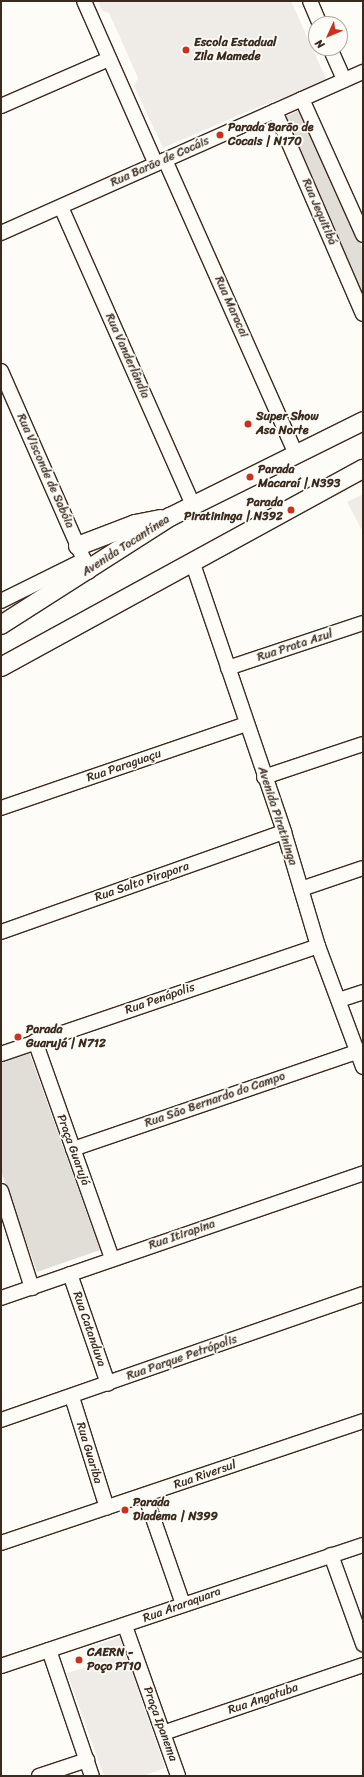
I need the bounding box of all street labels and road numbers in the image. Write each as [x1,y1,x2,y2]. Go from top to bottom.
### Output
street label: Rua Barão de Cocáis [108,134,212,190]
street label: Rua Jequitibá [298,176,340,248]
street label: Rua Maracai [211,274,251,340]
street label: Rua Vanderlândia [102,312,152,400]
street label: Rua Visconde de Sabóia [13,412,77,530]
street label: Avenida Tocantínea [80,512,172,580]
street label: Rua Prata Azul [255,627,335,665]
street label: Rua Paraguaçu [85,746,163,786]
street label: Avenida Piratininga [254,765,300,867]
street label: Rua Salto Pirapora [93,859,191,905]
street label: Rua Penápolis [123,980,197,1018]
street label: Rua São Bernardo do Campo [143,1069,287,1131]
street label: Praça Guarujá [53,1113,93,1187]
street label: Rua Itirapina [147,1217,217,1253]
street label: Rua Catanduva [69,1290,109,1368]
street label: Rua Parque Petrópolis [125,1332,239,1384]
street label: Rua Guariba [73,1421,105,1485]
street label: Rua Riversul [172,1458,238,1492]
street label: Rua Araraquara [141,1584,223,1626]
street label: Rua Angatuba [226,1680,300,1718]
street label: Praça Ipanema [140,1685,180,1763]

